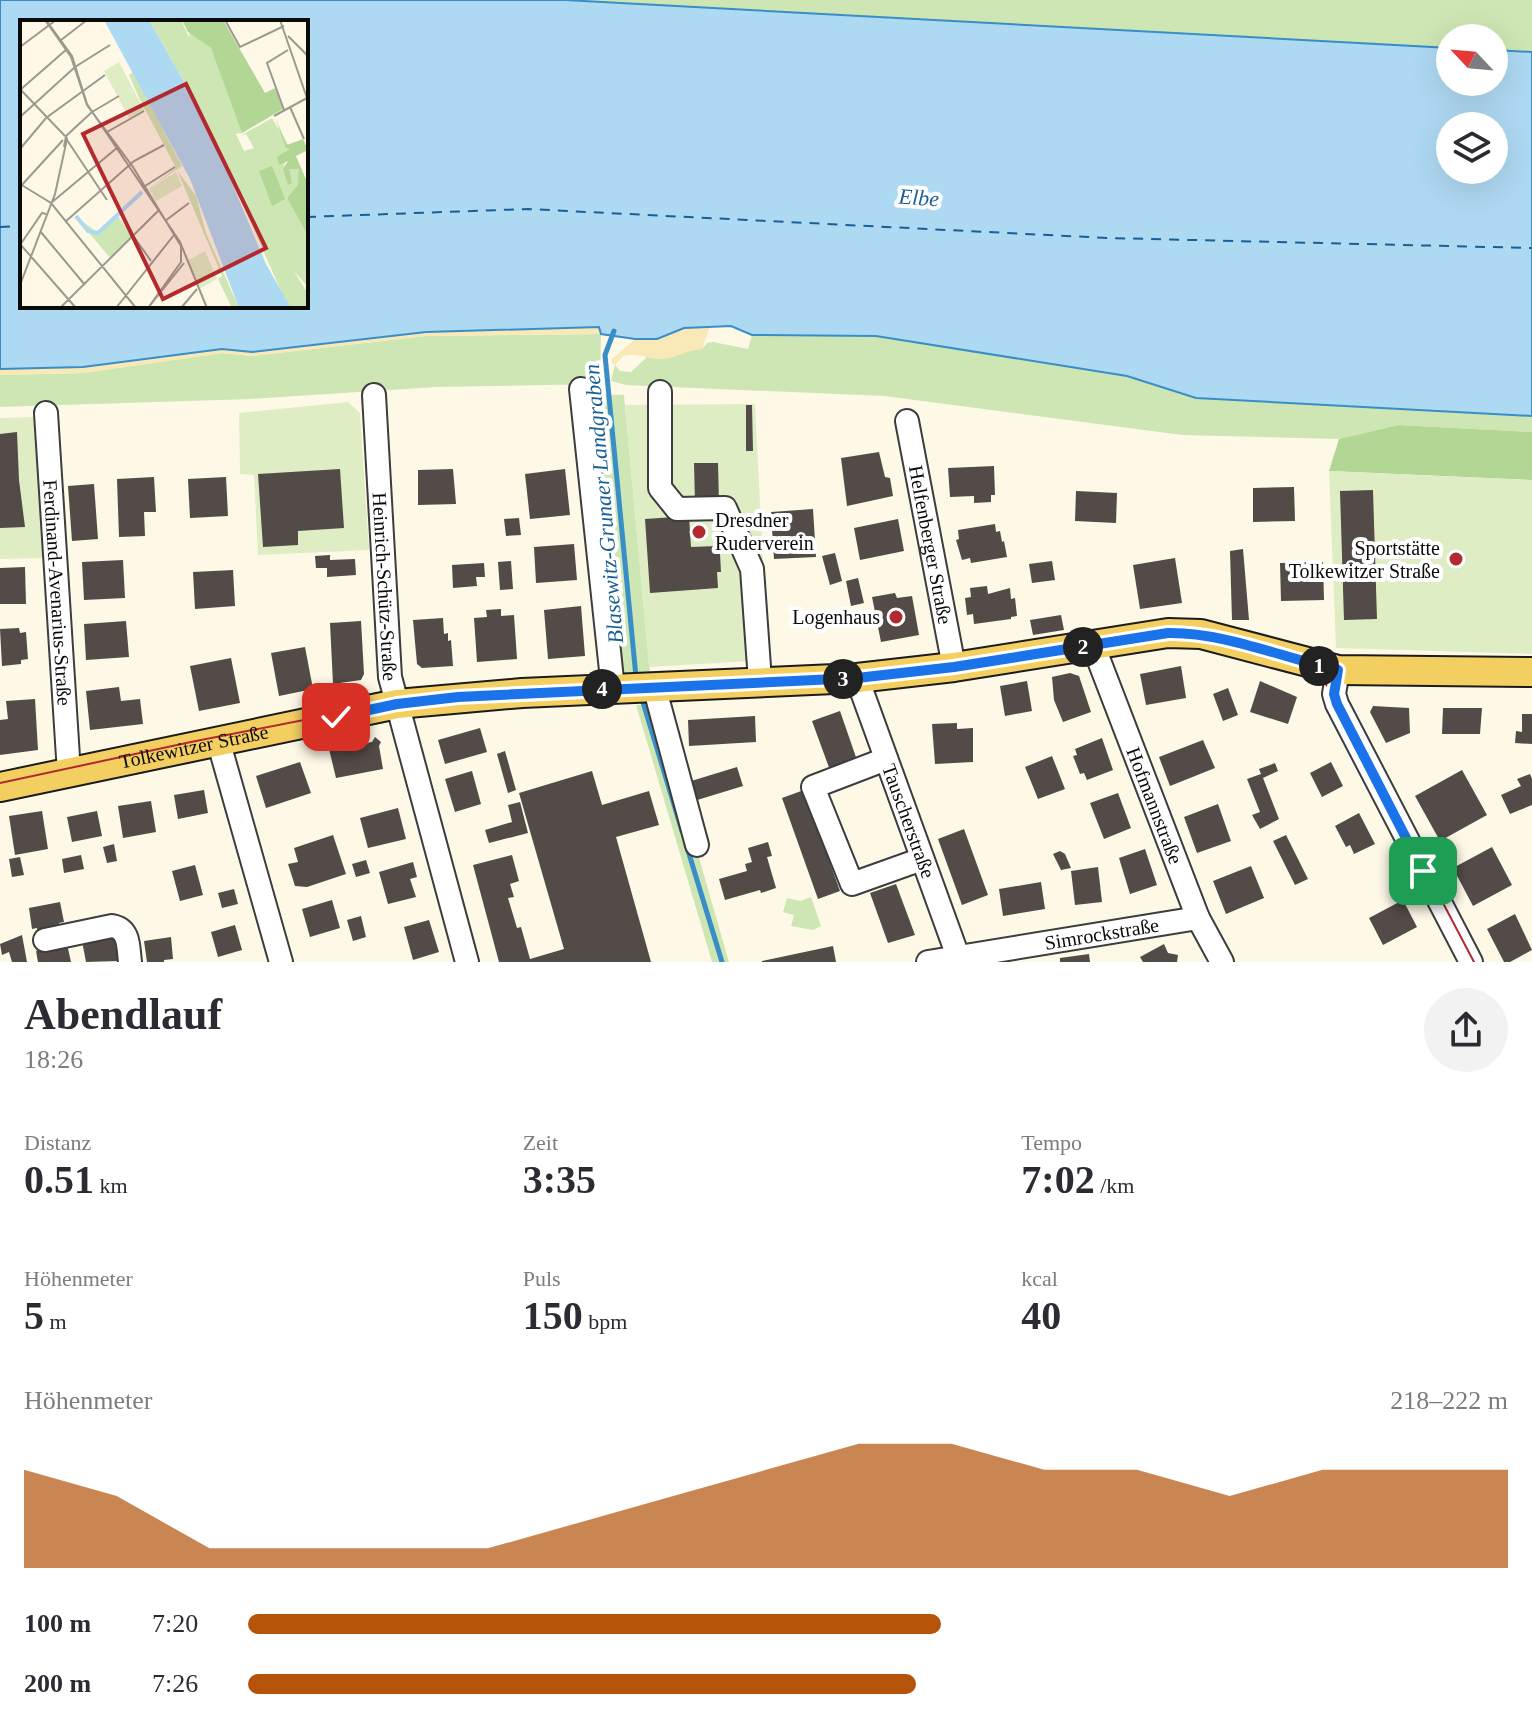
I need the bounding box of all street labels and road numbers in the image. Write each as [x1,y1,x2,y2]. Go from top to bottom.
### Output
street label: Helfenberger Straße [905,463,957,626]
street label: Ferdinand-Avenarius-Straße [39,479,76,706]
street label: Heinrich-Schütz-Straße [369,492,401,682]
street label: Tolkewitzer Straße [117,720,270,773]
street label: Hofmannstraße [1122,744,1187,867]
street label: Tauscherstraße [878,761,940,881]
street label: Simrockstraße [1043,914,1161,954]

